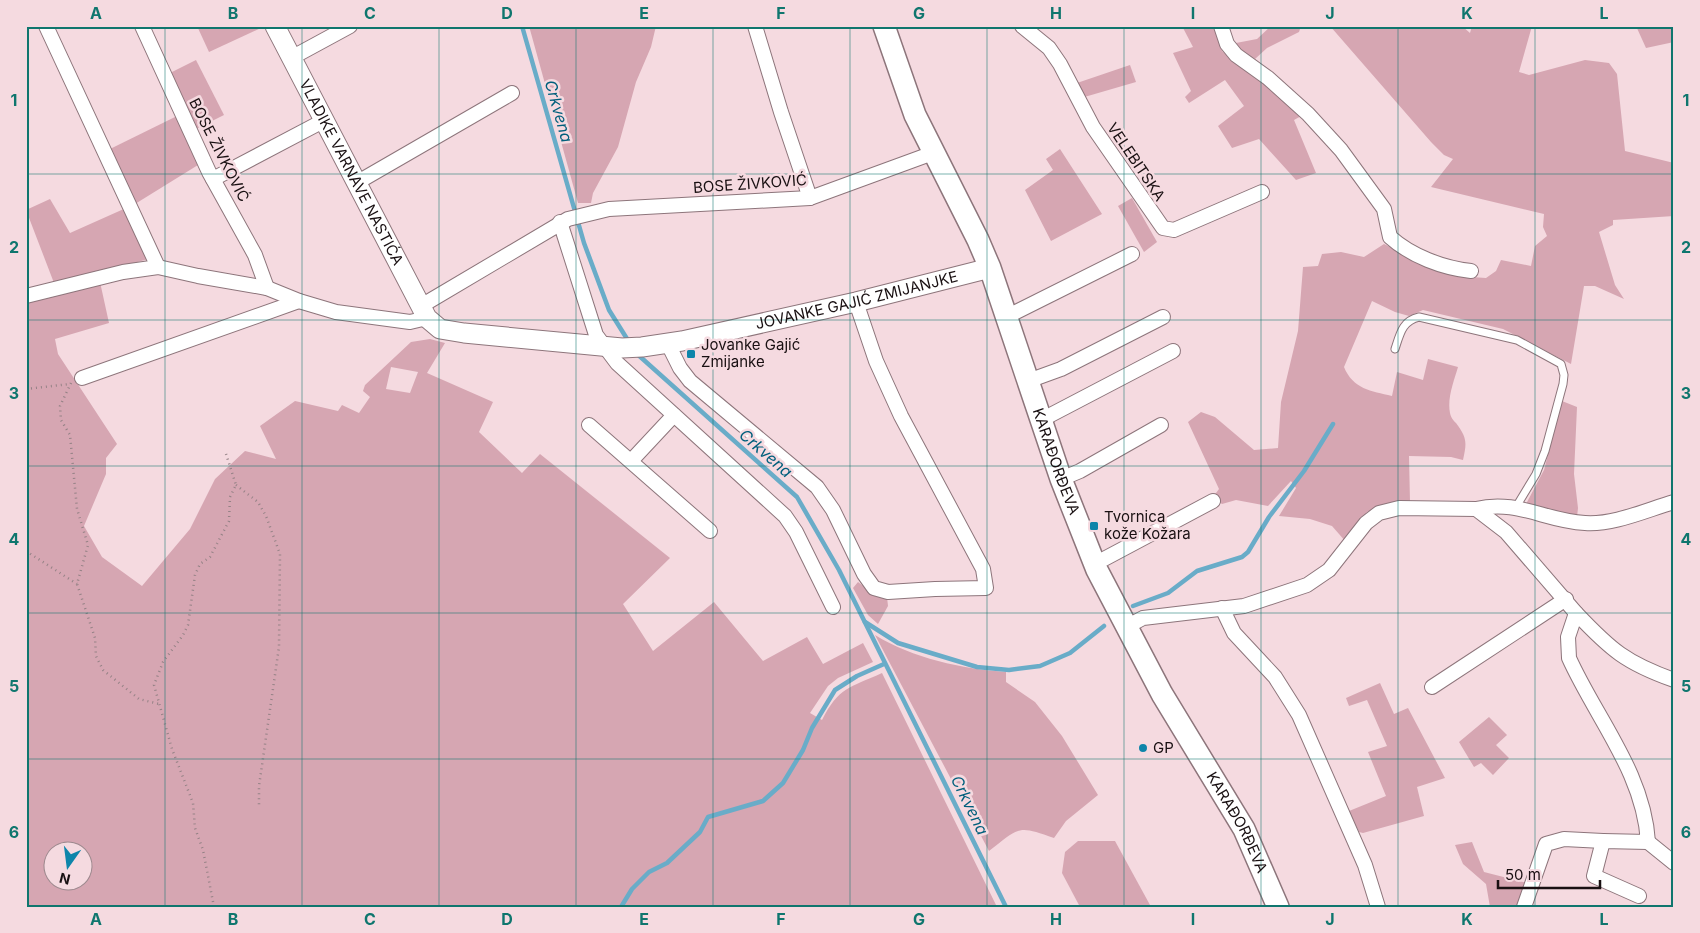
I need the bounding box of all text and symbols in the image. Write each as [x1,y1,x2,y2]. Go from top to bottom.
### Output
text: A [90,3,102,23]
text: B [228,3,238,23]
text: C [364,3,376,23]
text: D [501,3,513,23]
text: E [639,3,649,23]
text: F [776,3,786,23]
text: G [913,3,925,23]
text: H [1050,3,1062,23]
text: I [1191,3,1195,23]
text: J [1325,3,1335,23]
text: K [1461,3,1473,23]
text: L [1599,3,1609,23]
street label: VLADIKE VARNAVE NASTIĆA [295,76,408,268]
water label: Crkvena [541,78,577,145]
text: 1 [11,90,17,110]
text: 1 [1683,90,1689,110]
street label: BOSE ŽIVKOVIĆ [185,95,254,205]
street label: VELEBITSKA [1103,119,1170,205]
street label: BOSE ŽIVKOVIĆ [693,170,807,197]
text: 2 [9,237,19,257]
text: 2 [1681,237,1691,257]
street label: JOVANKE GAJIĆ ZMIJANJKE [753,267,960,333]
place label: Jovanke Gajić Zmijanke [701,335,800,371]
marker: Jovanke Gajić Zmijanke [685,348,697,360]
text: 3 [9,383,19,403]
text: 3 [1681,383,1691,403]
street label: KARAĐORĐEVA [1029,405,1084,517]
water label: Crkvena [735,424,797,482]
place label: Tvornica kože Kožara [1104,507,1191,543]
marker: Tvornica kože Kožara [1088,520,1100,532]
text: 4 [9,529,20,549]
text: 4 [1681,529,1692,549]
text: 5 [9,676,19,696]
text: 5 [1681,676,1691,696]
place label: GP [1153,738,1174,757]
marker: GP [1137,742,1149,754]
street label: KARAĐORĐEVA [1203,768,1272,876]
water label: Crkvena [947,772,993,838]
text: 6 [9,822,19,842]
text: 6 [1681,822,1691,842]
north arrow [42,840,92,890]
scale bar [1498,858,1600,890]
text: 50 m [1505,865,1541,884]
text: N [58,870,72,889]
text: A [90,909,102,929]
text: B [228,909,238,929]
text: C [364,909,376,929]
text: D [501,909,513,929]
text: E [639,909,649,929]
text: F [776,909,786,929]
text: G [913,909,925,929]
text: H [1050,909,1062,929]
text: I [1191,909,1195,929]
text: J [1325,909,1335,929]
text: K [1461,909,1473,929]
text: L [1599,909,1609,929]

